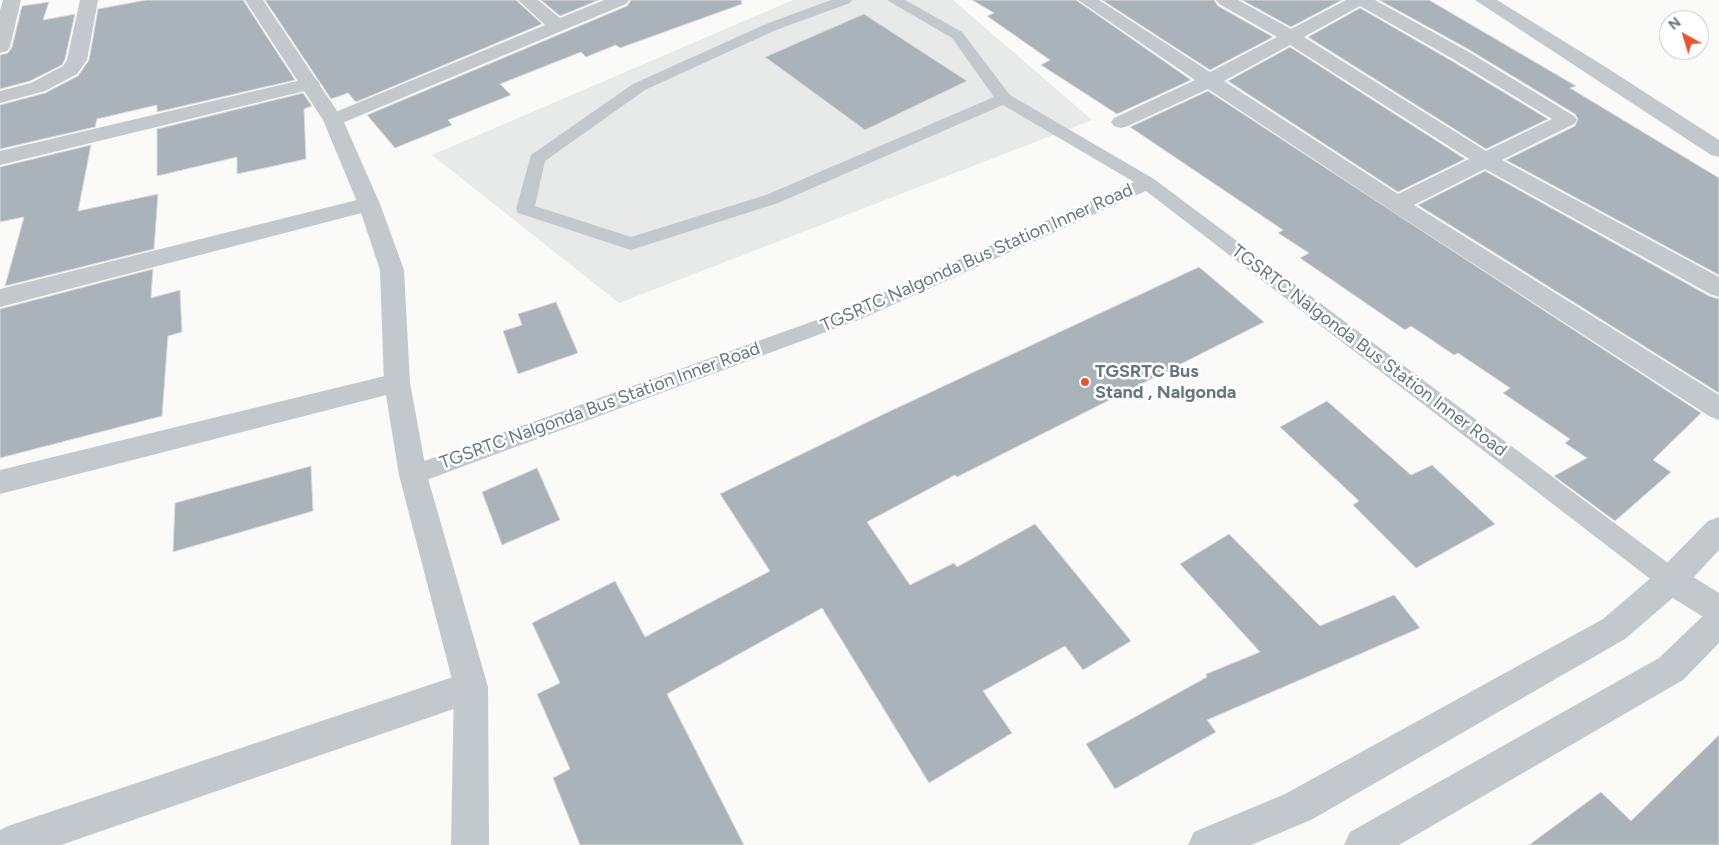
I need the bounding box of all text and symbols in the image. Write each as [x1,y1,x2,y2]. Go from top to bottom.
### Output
north arrow [1659,10,1709,60]
text: N [1665,14,1684,34]
street label: TGSRTC Nalgonda Bus Station Inner Road [818,179,1136,337]
street label: TGSRTC Nalgonda Bus Station Inner Road [1227,240,1511,462]
street label: TGSRTC Nalgonda Bus Station Inner Road [437,338,763,474]
place label: TGSRTC Bus Stand , Nalgonda [1095,361,1236,404]
marker: TGSRTC Bus Stand , Nalgonda [1079,376,1091,388]

